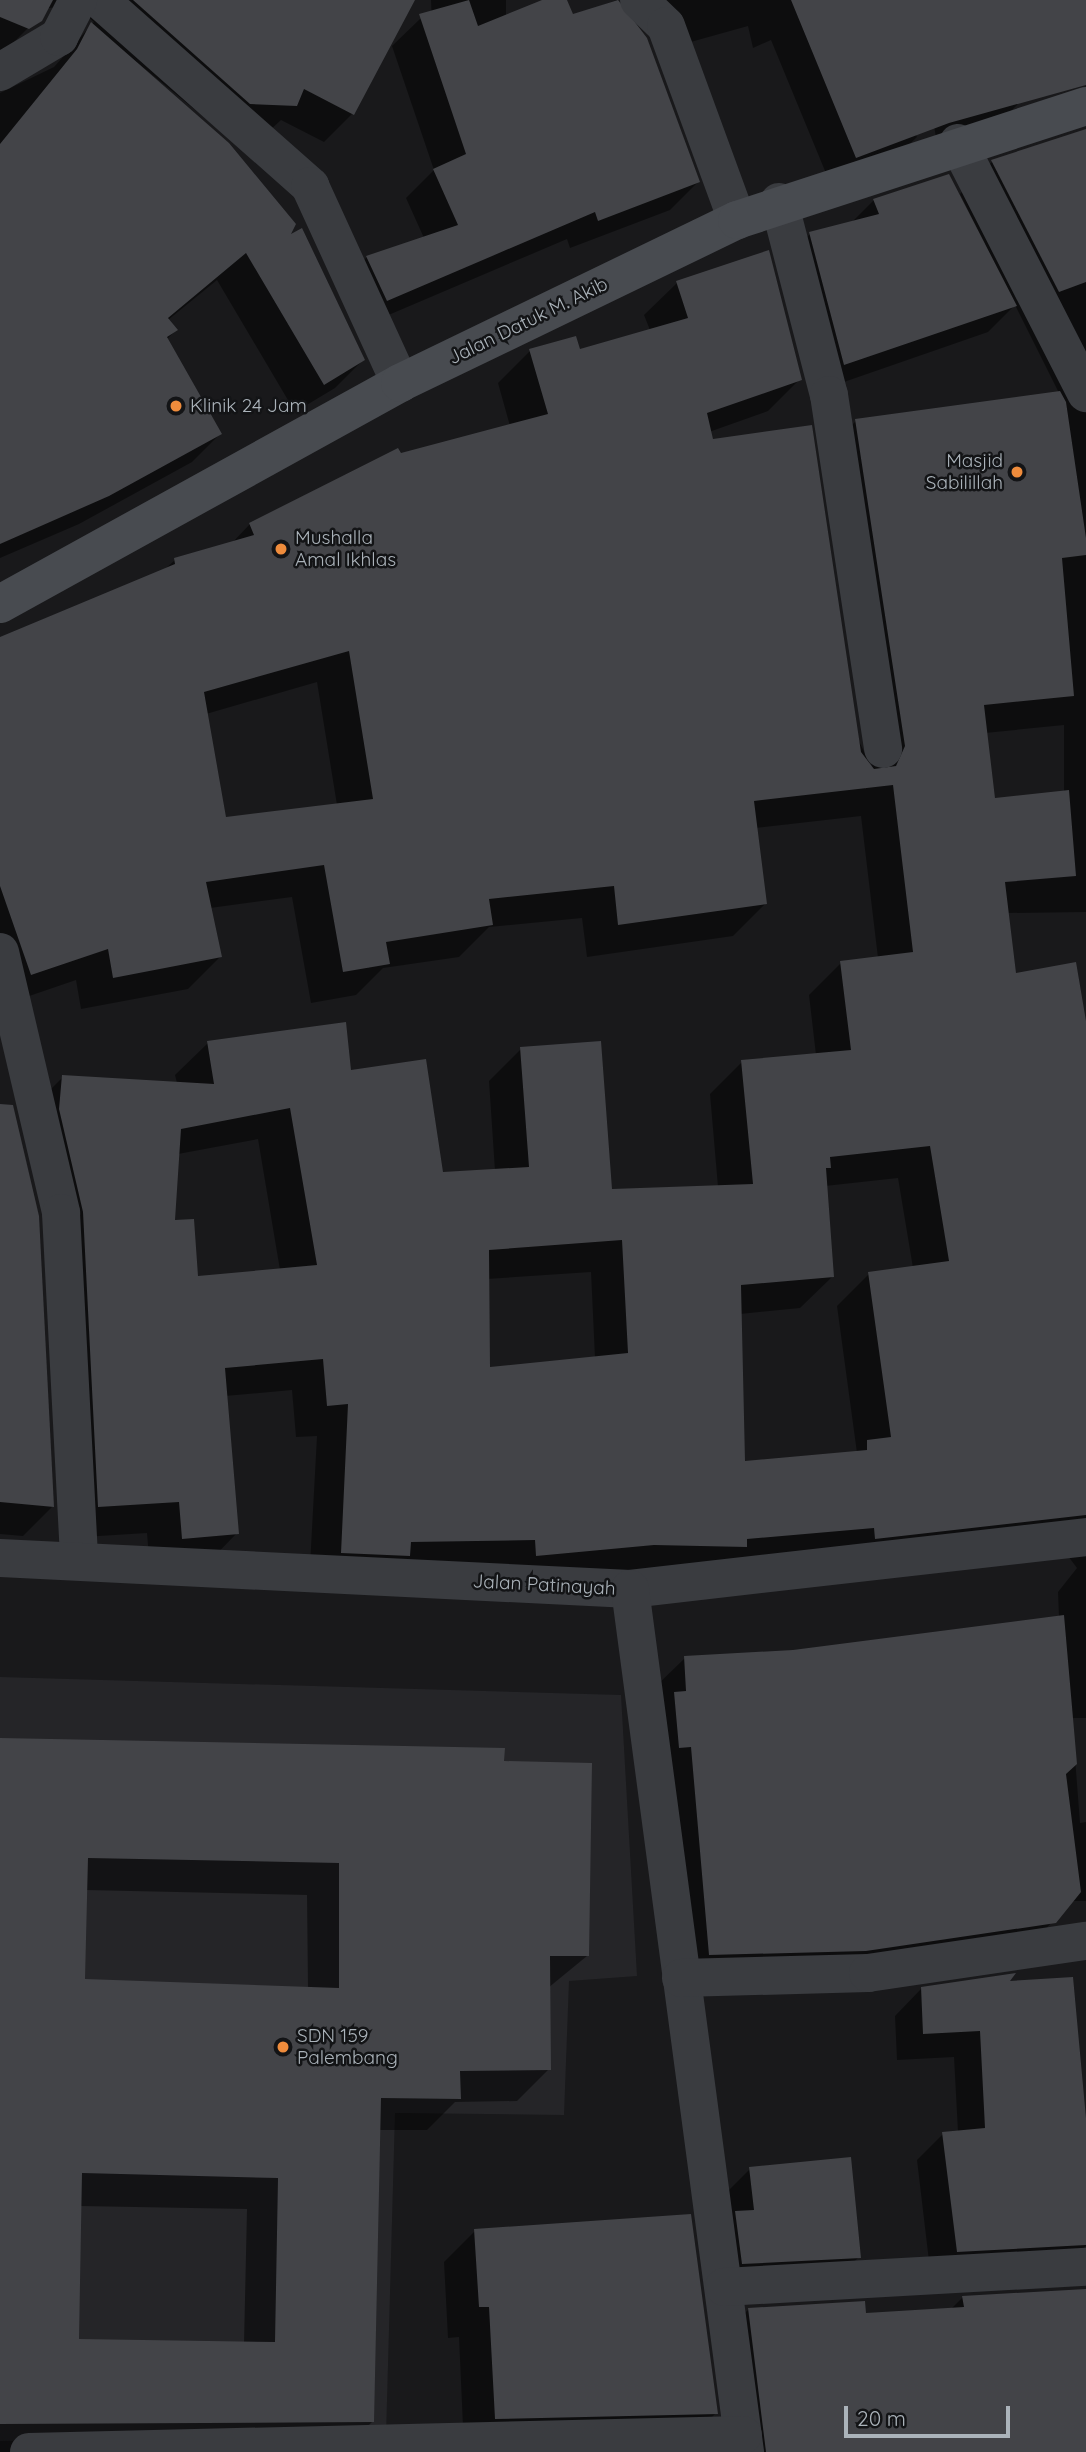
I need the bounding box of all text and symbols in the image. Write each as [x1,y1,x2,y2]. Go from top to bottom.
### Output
street label: Jalan Datuk M. Akib [445,272,611,370]
place label: Klinik 24 Jam [190,395,307,417]
marker: Klinik 24 Jam [168,398,184,414]
place label: Masjid Sabilillah [926,450,1003,494]
marker: Masjid Sabilillah [1009,464,1025,480]
place label: Mushalla Amal Ikhlas [295,527,396,571]
marker: Mushalla Amal Ikhlas [273,541,289,557]
street label: Jalan Patinayah [472,1570,616,1600]
place label: SDN 159 Palembang [297,2025,398,2069]
marker: SDN 159 Palembang [275,2039,291,2055]
scale bar [848,2392,1014,2436]
text: 20 m [857,2405,906,2431]

